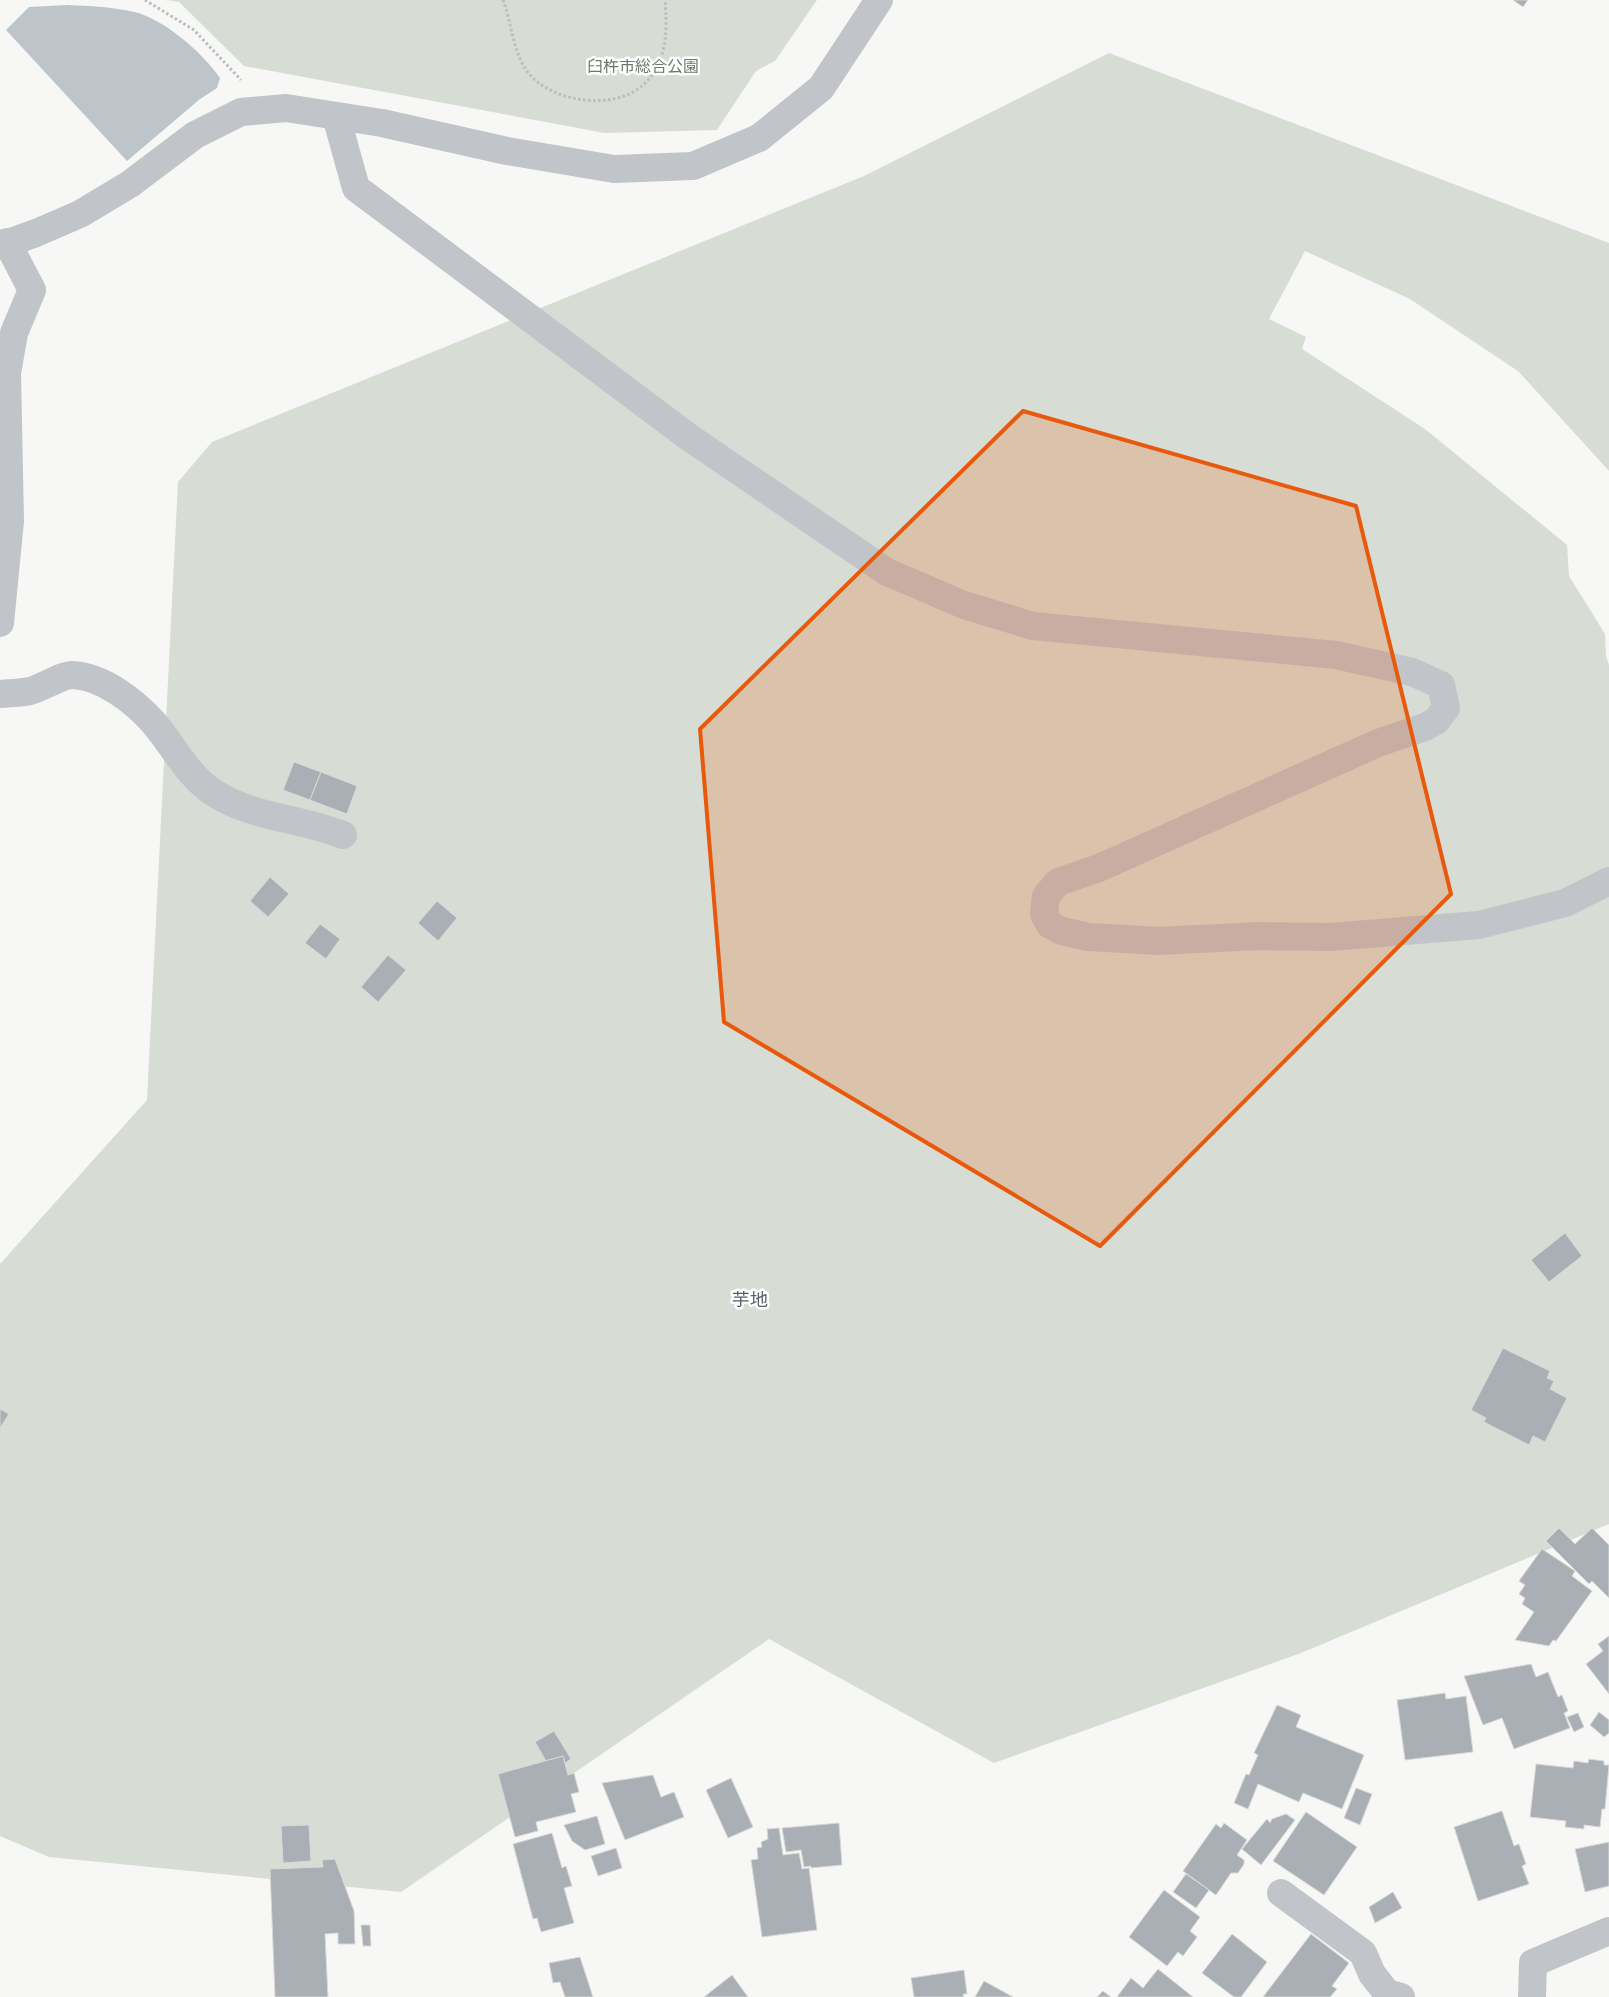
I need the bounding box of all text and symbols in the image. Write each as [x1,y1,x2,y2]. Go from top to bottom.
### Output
park label: 臼杵市総合公園 [587,56,699,77]
district label: 芋地 [732,1288,768,1311]

